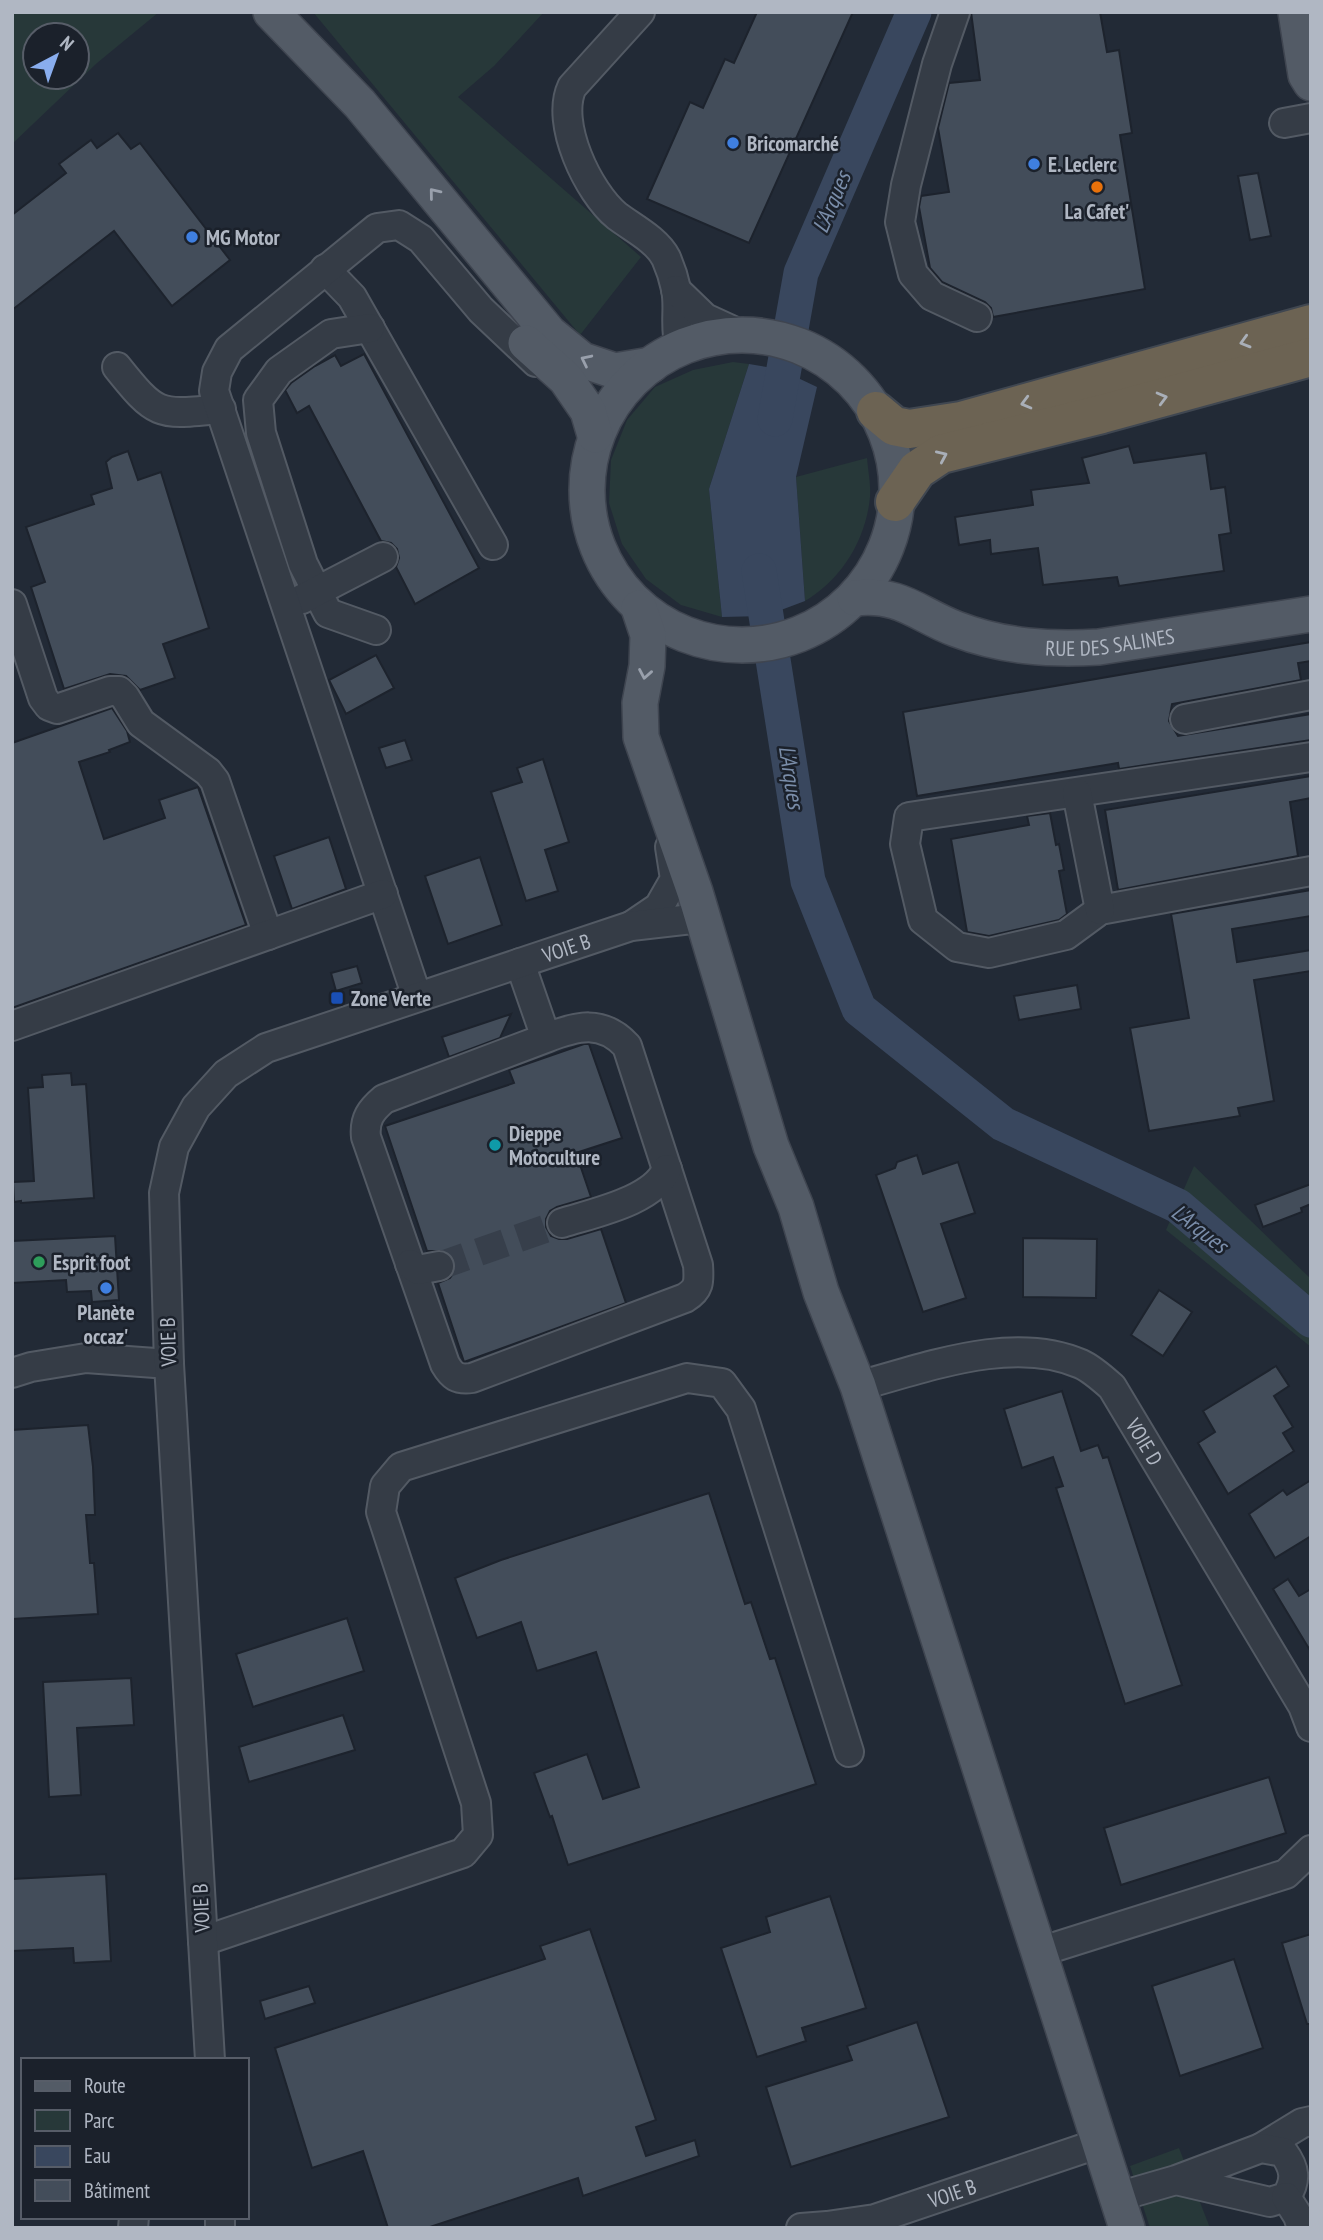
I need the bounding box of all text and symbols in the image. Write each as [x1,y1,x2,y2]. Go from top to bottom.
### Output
north arrow [21,21,91,91]
text: N [55,31,79,56]
place label: Bricomarché [747,130,839,157]
marker: Bricomarché [725,135,741,151]
place label: E. Leclerc [1048,151,1117,178]
marker: E. Leclerc [1026,156,1042,172]
water label: L'Arques [805,165,858,237]
marker: La Cafet' [1089,179,1105,195]
one-way arrow [430,188,443,200]
place label: La Cafet' [1065,198,1129,225]
place label: MG Motor [206,224,281,251]
marker: MG Motor [184,229,200,245]
one-way arrow [1239,334,1251,348]
one-way arrow [581,354,593,368]
one-way arrow [1155,392,1167,406]
one-way arrow [1020,395,1032,409]
one-way arrow [935,450,947,464]
street label: RUE DES SALINES [1045,622,1176,662]
one-way arrow [638,668,653,680]
water label: L'Arques [773,743,812,813]
street label: VOIE B [538,927,594,969]
place label: Zone Verte [351,985,431,1012]
marker: Zone Verte [329,990,345,1006]
place label: Dieppe Motoculture [509,1120,600,1171]
marker: Dieppe Motoculture [487,1137,503,1153]
water label: L'Arques [1166,1197,1236,1260]
place label: Esprit foot [53,1249,130,1276]
marker: Esprit foot [31,1254,47,1270]
marker: Planète occaz' [98,1280,114,1296]
place label: Planète occaz' [77,1299,135,1350]
street label: VOIE B [154,1317,182,1368]
street label: VOIE D [1120,1412,1169,1470]
street label: VOIE B [186,1883,216,1934]
legend [21,2058,248,2219]
text: Route [84,2072,126,2099]
text: Parc [84,2107,115,2134]
text: Eau [84,2142,111,2169]
street label: VOIE B [924,2172,980,2214]
text: Bâtiment [84,2177,150,2204]

